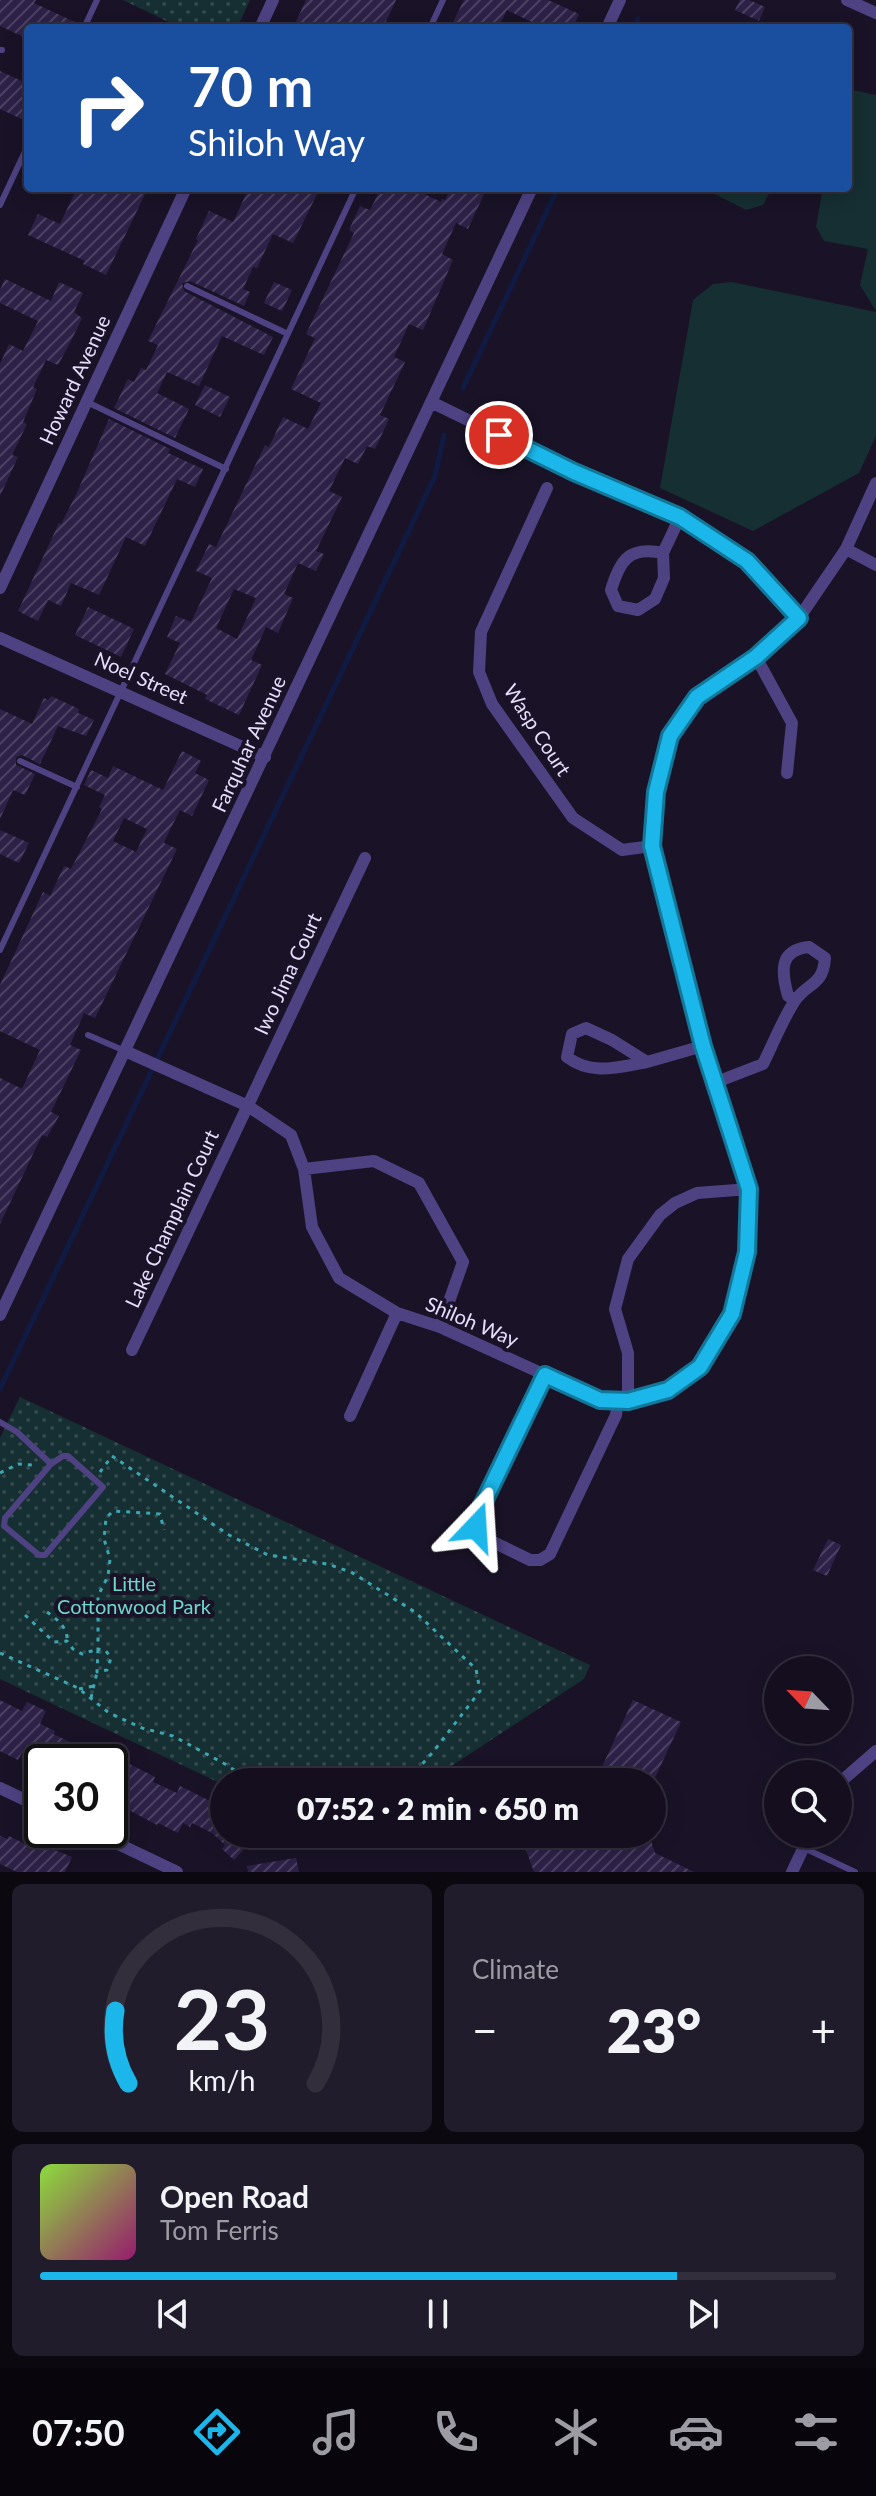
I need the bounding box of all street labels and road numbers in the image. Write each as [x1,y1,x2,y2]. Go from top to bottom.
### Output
street label: Howard Avenue [34,311,115,448]
street label: Noel Street [91,646,192,708]
street label: Farquhar Avenue [206,672,290,816]
street label: Wasp Court [499,679,576,780]
street label: Iwo Jima Court [248,909,326,1038]
street label: Lake Champlain Court [119,1126,223,1311]
street label: Shiloh Way [422,1291,523,1352]

